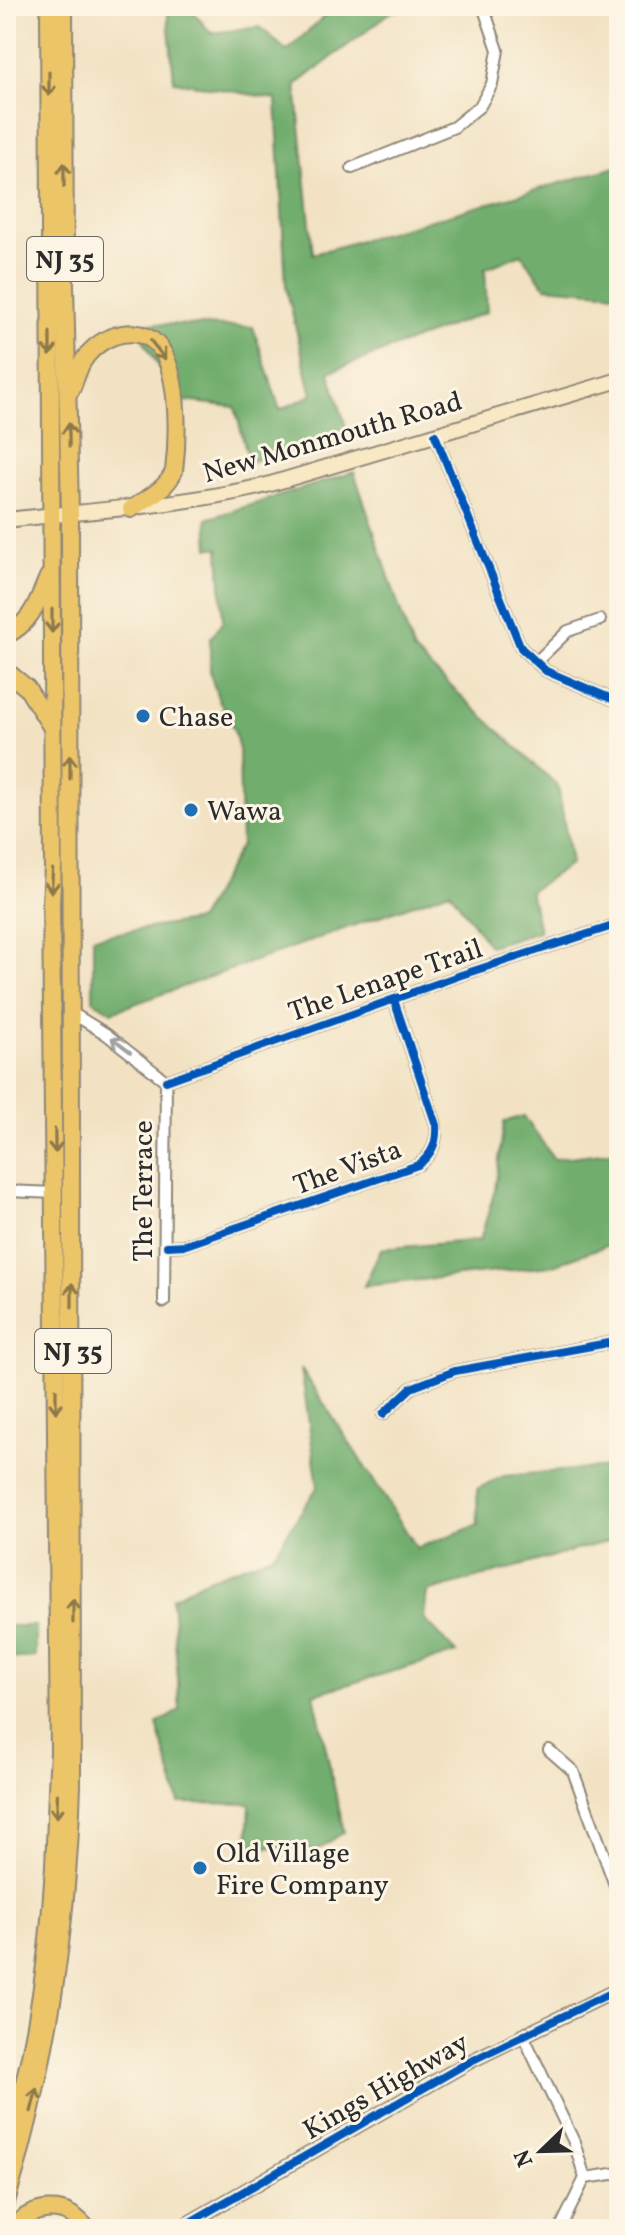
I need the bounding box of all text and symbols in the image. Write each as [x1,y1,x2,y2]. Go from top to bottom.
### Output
one-way arrow [41,70,57,97]
one-way arrow [56,162,72,189]
road number: NJ 35 [27,237,103,281]
one-way arrow [42,330,58,357]
one-way arrow [149,340,167,361]
street label: New Monmouth Road [198,383,467,494]
one-way arrow [61,422,76,449]
one-way arrow [44,607,59,634]
place label: Chase [159,699,233,738]
marker: Chase [134,707,152,725]
one-way arrow [62,754,78,781]
place label: Wawa [207,793,282,832]
marker: Wawa [182,801,200,819]
one-way arrow [45,867,60,894]
street label: The Lenape Trail [284,930,488,1033]
one-way arrow [110,1036,132,1053]
street label: The Terrace [125,1120,164,1262]
one-way arrow [47,1127,63,1154]
street label: The Vista [288,1131,407,1206]
one-way arrow [65,1282,80,1309]
road number: NJ 35 [35,1329,111,1373]
one-way arrow [48,1387,64,1414]
one-way arrow [65,1598,81,1625]
one-way arrow [49,1792,64,1819]
place label: Old Village Fire Company [216,1835,389,1906]
marker: Old Village Fire Company [191,1859,209,1877]
street label: Kings Highway [296,2024,476,2150]
one-way arrow [28,2087,43,2113]
north arrow [501,2111,581,2191]
text: N [507,2144,542,2171]

